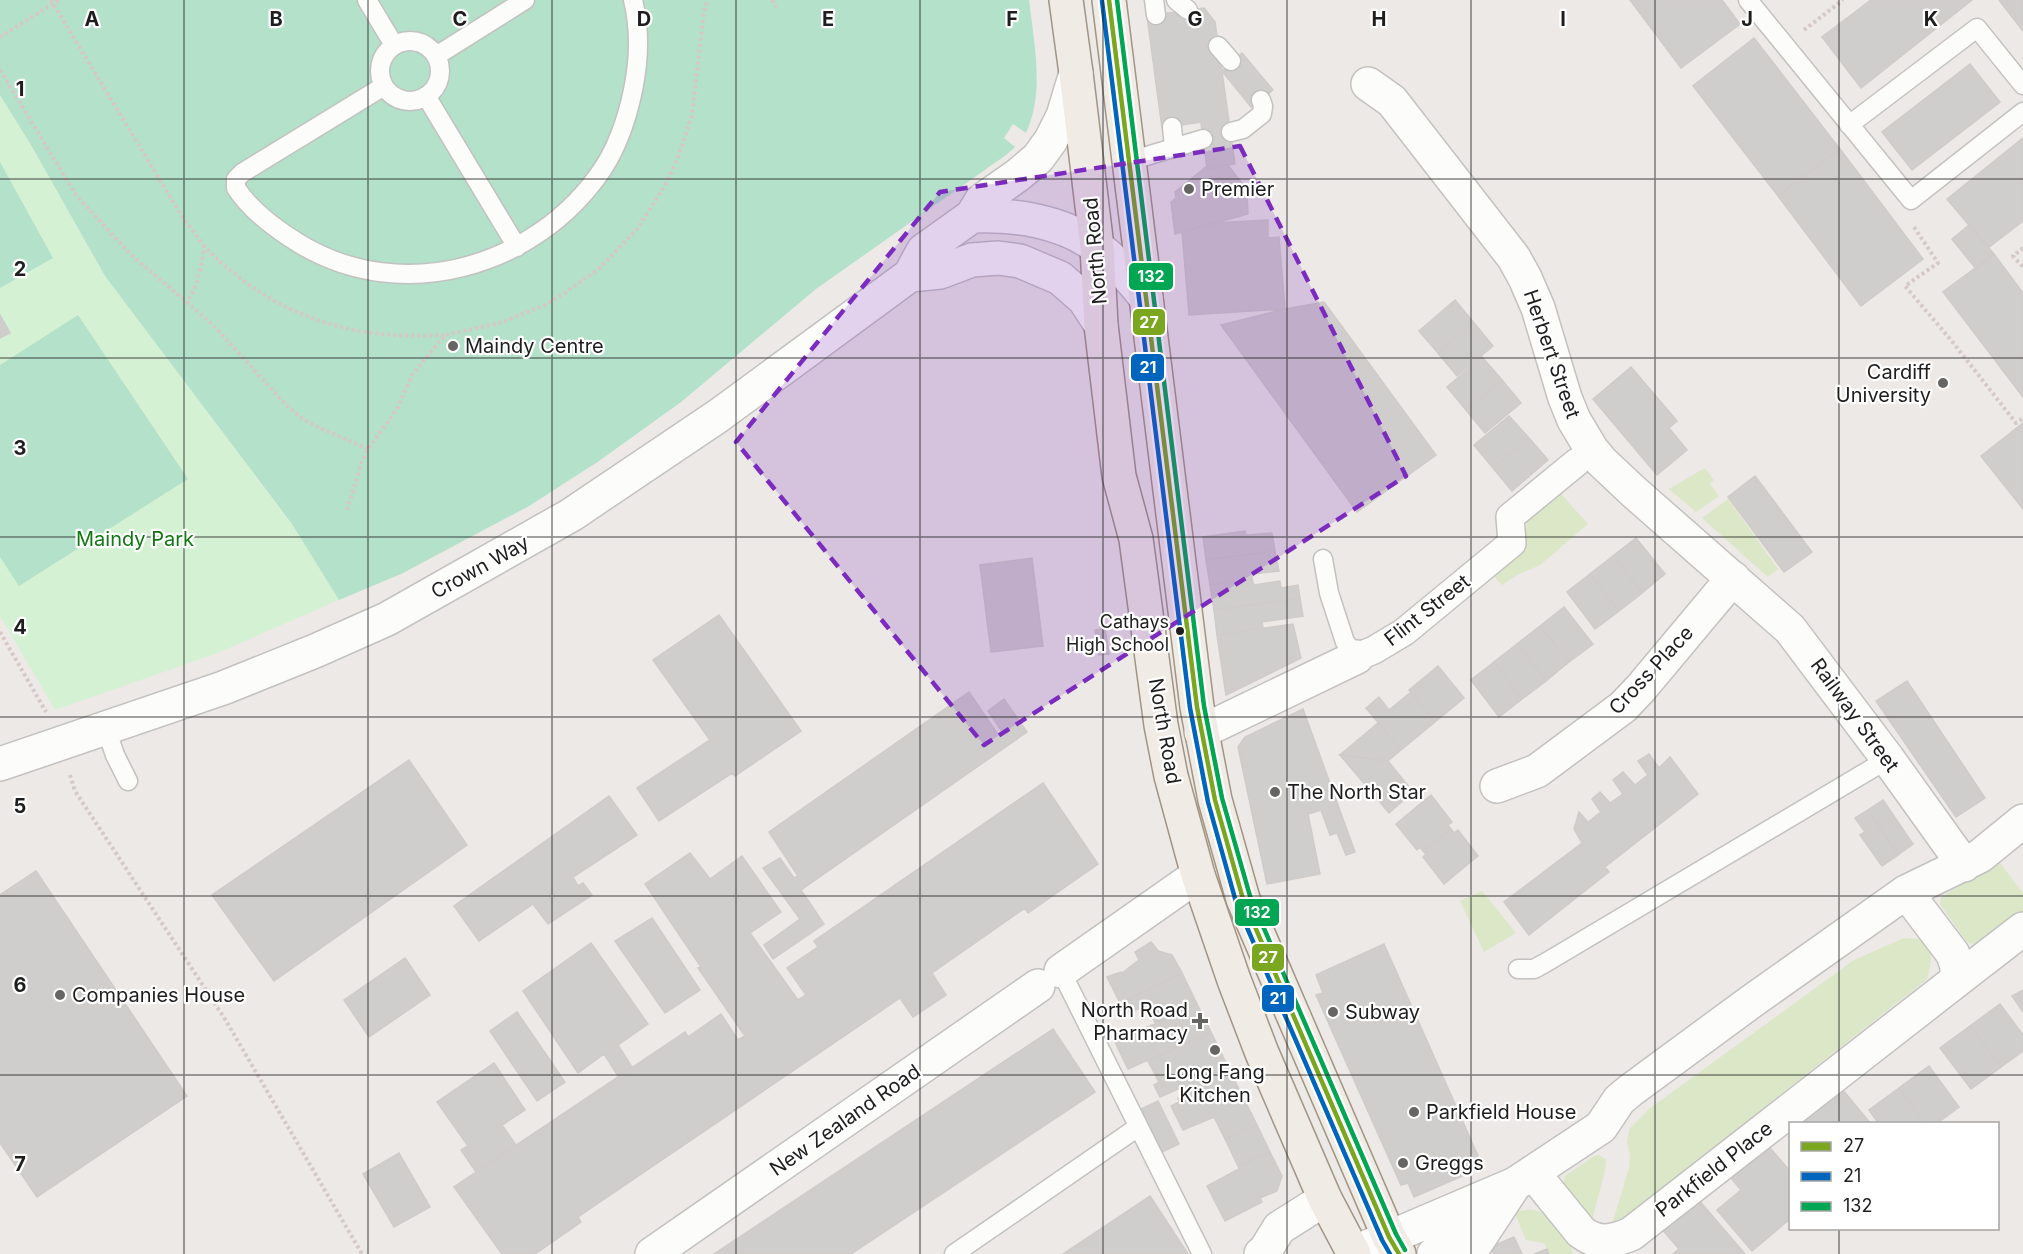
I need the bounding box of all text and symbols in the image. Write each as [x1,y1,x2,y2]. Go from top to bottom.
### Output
text: A [85,7,100,31]
text: B [269,7,283,31]
text: C [453,7,467,31]
text: D [637,7,651,31]
text: E [822,7,834,31]
text: F [1006,7,1018,31]
text: G [1187,7,1203,31]
text: H [1372,7,1386,31]
text: I [1560,7,1566,31]
text: J [1741,7,1753,31]
text: K [1924,7,1938,31]
text: 1 [16,77,24,101]
place label: Premier [1201,177,1275,201]
marker: Premier [1182,182,1196,196]
street label: North Road [1078,197,1112,305]
text: 2 [14,257,26,281]
line badge: 132 [1128,262,1174,291]
text: 132 [1137,266,1165,286]
street label: Herbert Street [1519,286,1585,422]
line badge: 27 [1132,308,1166,336]
text: 27 [1139,312,1159,332]
place label: Maindy Centre [465,334,604,358]
marker: Maindy Centre [446,339,460,353]
line badge: 21 [1130,353,1165,382]
text: 21 [1140,357,1156,377]
place label: Cardiff University [1836,360,1932,407]
marker: Cardiff University [1936,376,1950,390]
text: 3 [14,436,26,460]
park label: Maindy Park [76,527,194,551]
street label: Crown Way [427,530,533,604]
street label: Flint Street [1379,569,1475,651]
place label: Cathays High School [1066,611,1169,655]
text: 4 [13,615,27,639]
street label: Cross Place [1604,621,1698,719]
marker: Cathays High School [1174,625,1186,637]
street label: Railway Street [1806,654,1904,777]
street label: North Road [1144,676,1186,786]
place label: The North Star [1287,780,1427,804]
marker: The North Star [1268,785,1282,799]
text: 5 [14,794,26,818]
line badge: 132 [1234,898,1280,927]
text: 132 [1243,902,1271,922]
line badge: 27 [1251,943,1285,972]
text: 27 [1258,947,1278,967]
text: 6 [14,973,27,997]
place label: Companies House [72,983,245,1007]
line badge: 21 [1261,984,1295,1013]
marker: Companies House [53,988,67,1002]
text: 21 [1270,988,1286,1008]
place label: North Road Pharmacy [1081,998,1188,1045]
place label: Subway [1345,1000,1420,1024]
marker: Subway [1326,1005,1340,1019]
marker: North Road Pharmacy [1193,1014,1207,1028]
marker: Long Fang Kitchen [1208,1043,1222,1057]
street label: New Zealand Road [765,1059,925,1181]
place label: Long Fang Kitchen [1165,1060,1265,1107]
place label: Parkfield House [1426,1100,1576,1124]
marker: Parkfield House [1407,1105,1421,1119]
street label: Parkfield Place [1651,1116,1777,1222]
legend [1789,1122,1999,1230]
text: 27 [1843,1135,1864,1156]
place label: Greggs [1415,1151,1484,1175]
text: 7 [14,1152,26,1176]
marker: Greggs [1396,1156,1410,1170]
text: 21 [1843,1165,1861,1186]
text: 132 [1843,1195,1872,1216]

